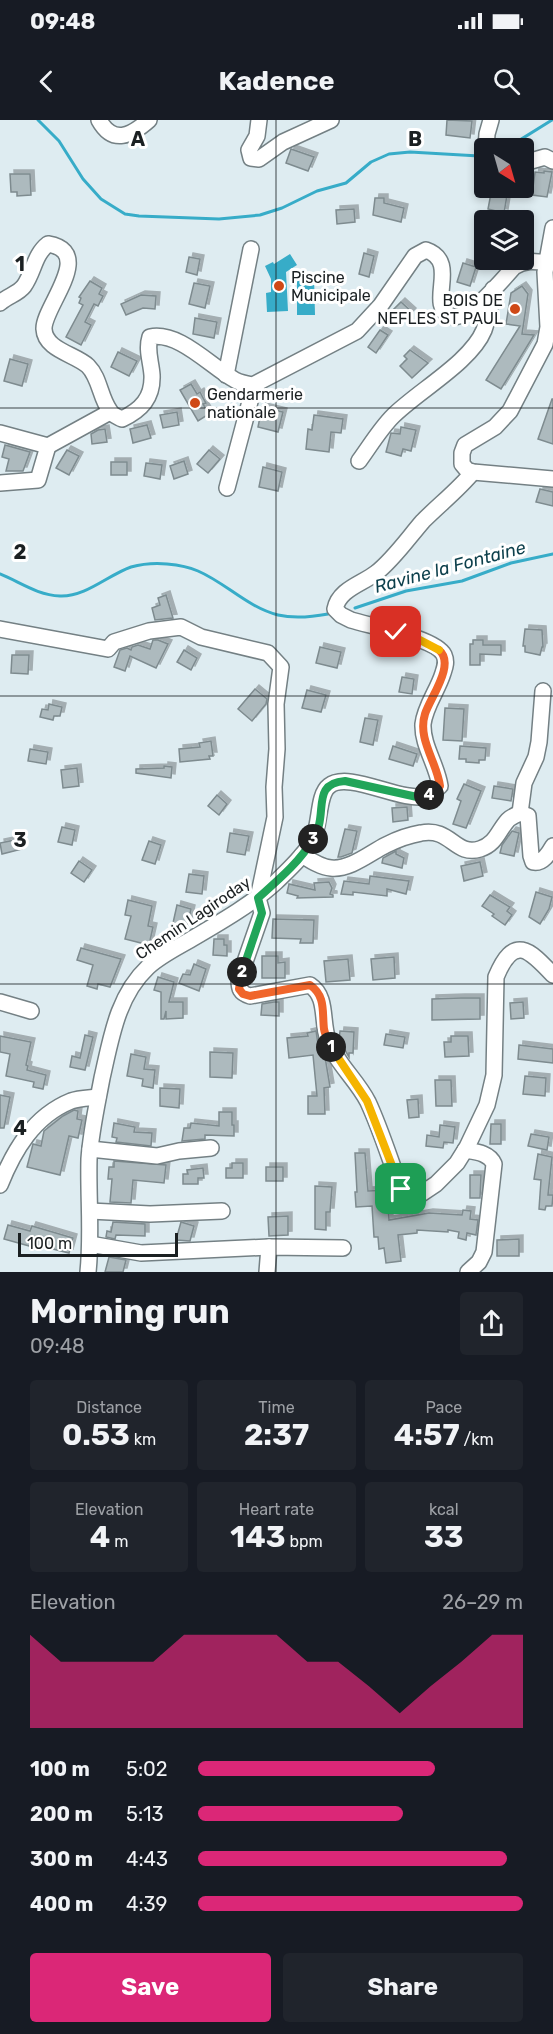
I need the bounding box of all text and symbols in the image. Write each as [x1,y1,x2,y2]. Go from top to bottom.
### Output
text: 09:48 [30,8,95,35]
icon: back [30,65,63,98]
text: Kadence [218,65,335,97]
icon: search [490,65,523,98]
text: A [131,127,146,151]
text: B [408,127,422,151]
north arrow [474,138,534,198]
map controls [474,138,534,270]
button: layers [474,210,534,270]
text: 1 [15,252,25,276]
place label: Piscine Municipale [291,268,371,305]
marker: Piscine Municipale [272,279,286,293]
place label: BOIS DE NEFLES ST PAUL [377,291,503,328]
marker: BOIS DE NEFLES ST PAUL [508,302,522,316]
place label: Gendarmerie nationale [207,385,303,422]
marker: Gendarmerie nationale [188,396,202,410]
water label: Ravine la Fontaine [372,536,528,598]
text: 2 [14,540,27,564]
pin [370,606,421,657]
icon: check [379,615,412,648]
pin: 4 [414,780,444,810]
text: 4 [424,785,434,804]
pin: 3 [298,824,328,854]
text: 3 [13,828,27,852]
text: 3 [308,829,318,848]
street label: Chemin Lagiroday [132,872,254,963]
pin: 2 [227,957,257,987]
text: 2 [237,962,247,981]
pin: 1 [316,1032,346,1062]
text: 1 [327,1037,335,1056]
text: 4 [13,1116,27,1140]
pin [375,1163,426,1214]
icon: arrive [384,1172,417,1205]
scale bar [18,1230,178,1258]
text: 100 m [27,1234,72,1253]
text: Morning run [30,1292,230,1331]
button: share [460,1292,523,1355]
text: 09:48 [30,1334,85,1358]
text: Distance [76,1398,142,1417]
text: Time [258,1398,295,1417]
text: Pace [425,1398,462,1417]
text: 0.53 [62,1417,130,1453]
text: 2:37 [244,1417,309,1453]
text: 4:57 [394,1417,460,1453]
text: km [130,1430,156,1449]
text: /km [460,1430,494,1449]
text: Elevation [75,1500,143,1519]
text: Heart rate [239,1500,314,1519]
text: kcal [429,1500,459,1519]
text: 4 [90,1519,110,1555]
text: 143 [230,1519,285,1555]
text: 33 [424,1519,464,1555]
text: m [110,1532,128,1551]
text: bpm [285,1532,323,1551]
text: Elevation [30,1590,116,1614]
text: 26–29 m [442,1590,523,1614]
text: 100 m [30,1757,90,1781]
text: 5:02 [126,1757,167,1781]
text: 200 m [30,1802,93,1826]
text: 5:13 [126,1802,164,1826]
text: 300 m [30,1847,93,1871]
text: 4:43 [126,1847,168,1871]
text: 400 m [30,1892,93,1916]
text: 4:39 [126,1892,167,1916]
button: Save [30,1953,271,2022]
button: Share [283,1953,523,2022]

